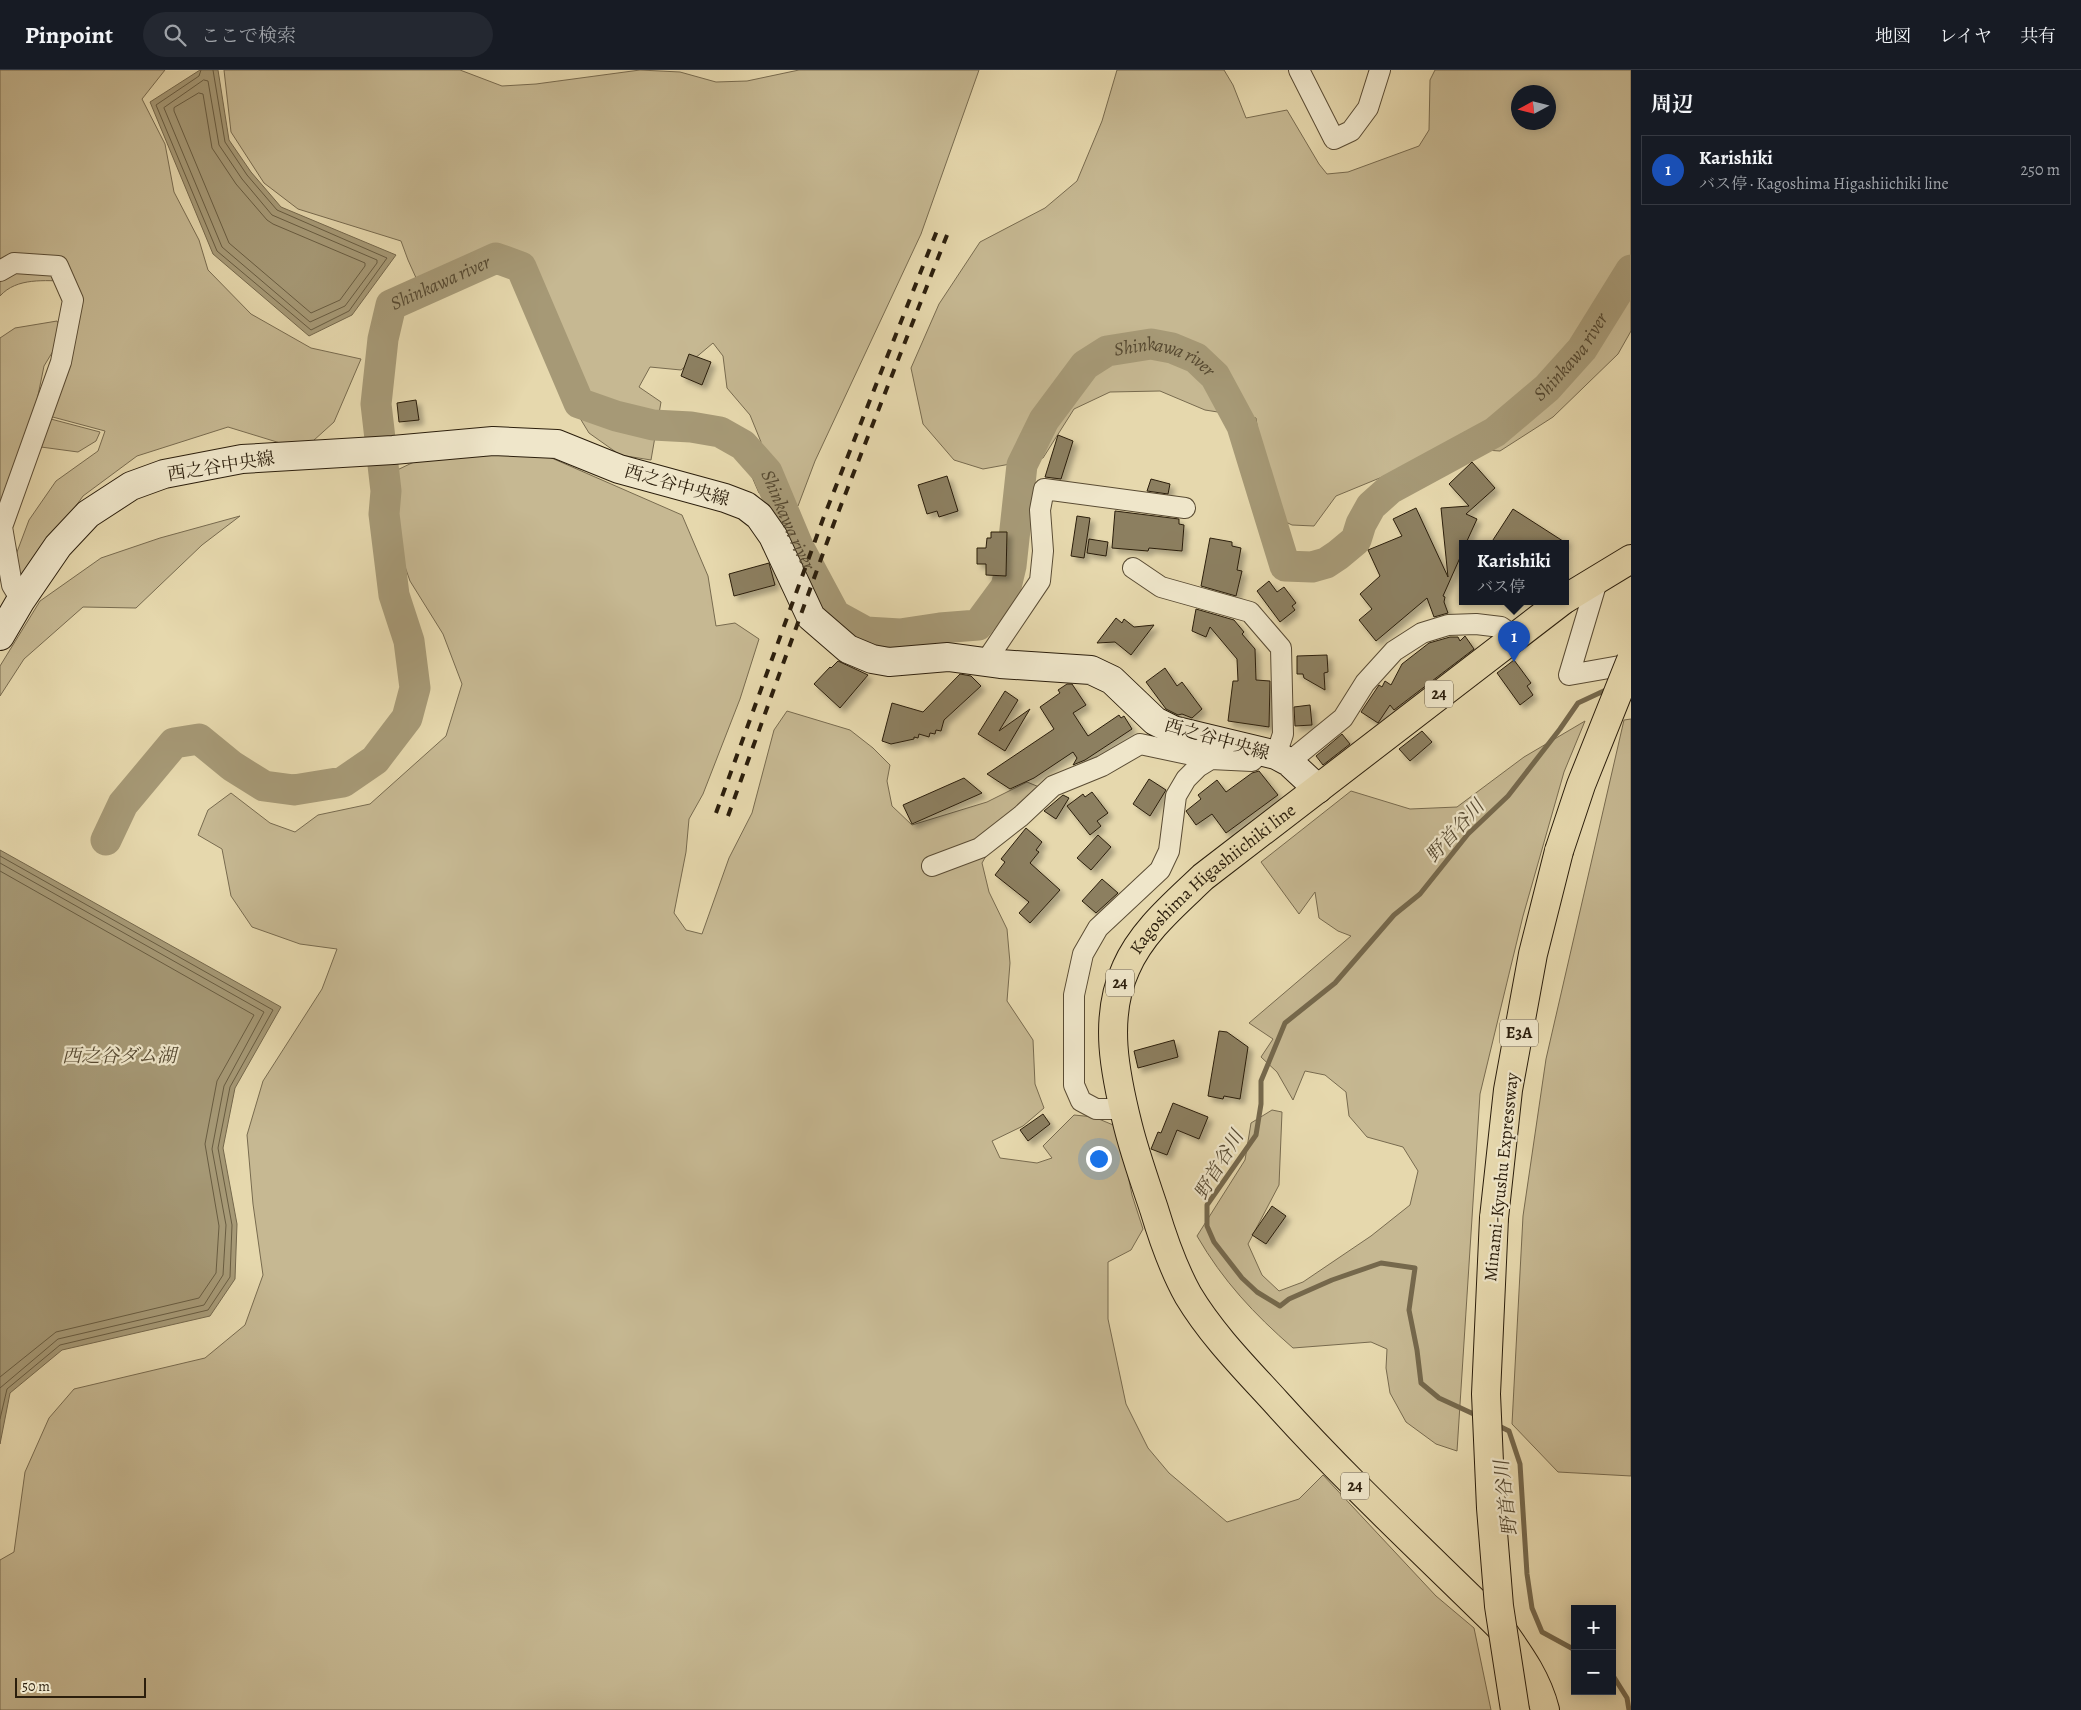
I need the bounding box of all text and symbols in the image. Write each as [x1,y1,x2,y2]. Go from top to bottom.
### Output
search box [143,12,493,57]
text: Pinpoint [25,19,113,51]
icon: search [161,21,189,49]
text: ここで検索 [201,23,296,49]
text: 地図 [1875,24,1911,48]
text: レイヤ [1939,24,1992,48]
text: 共有 [2020,24,2056,48]
north arrow [1511,85,1556,130]
text: 周辺 [1651,90,1693,118]
text: Karishiki [1699,145,1773,171]
text: 1 [1665,159,1671,181]
text: 250 m [2021,159,2060,181]
text: バス停 · Kagoshima Higashiichiki line [1699,173,1949,195]
water label: Shinkawa river [386,249,496,317]
water label: Shinkawa river [1528,307,1615,407]
water label: Shinkawa river [1112,331,1222,384]
street label: 西之谷中央線 [166,446,276,486]
street label: 西之谷中央線 [622,459,732,511]
water label: Shinkawa river [755,466,822,576]
popup [1459,540,1569,605]
text: Karishiki [1477,548,1551,574]
text: バス停 [1477,576,1525,598]
pin: 1 [1498,621,1530,662]
road number: 24 [1425,680,1453,708]
street label: 西之谷中央線 [1162,713,1272,765]
water label: 野首谷川 [1420,793,1491,868]
street label: Kagoshima Higashiichiki line [1124,798,1301,959]
road number: 24 [1106,970,1134,996]
road number: E3A [1500,1020,1538,1046]
water label: 西之谷ダム湖 [62,1043,179,1069]
street label: Minami-Kyushu Expressway [1478,1070,1524,1283]
water label: 野首谷川 [1188,1124,1251,1204]
your location [1086,1146,1112,1172]
water label: 野首谷川 [1488,1457,1524,1537]
road number: 24 [1341,1472,1369,1500]
map controls [1571,1605,1616,1695]
button: + [1571,1605,1616,1650]
button: − [1571,1650,1616,1695]
scale bar [15,1675,146,1698]
text: 50 m [22,1677,50,1696]

